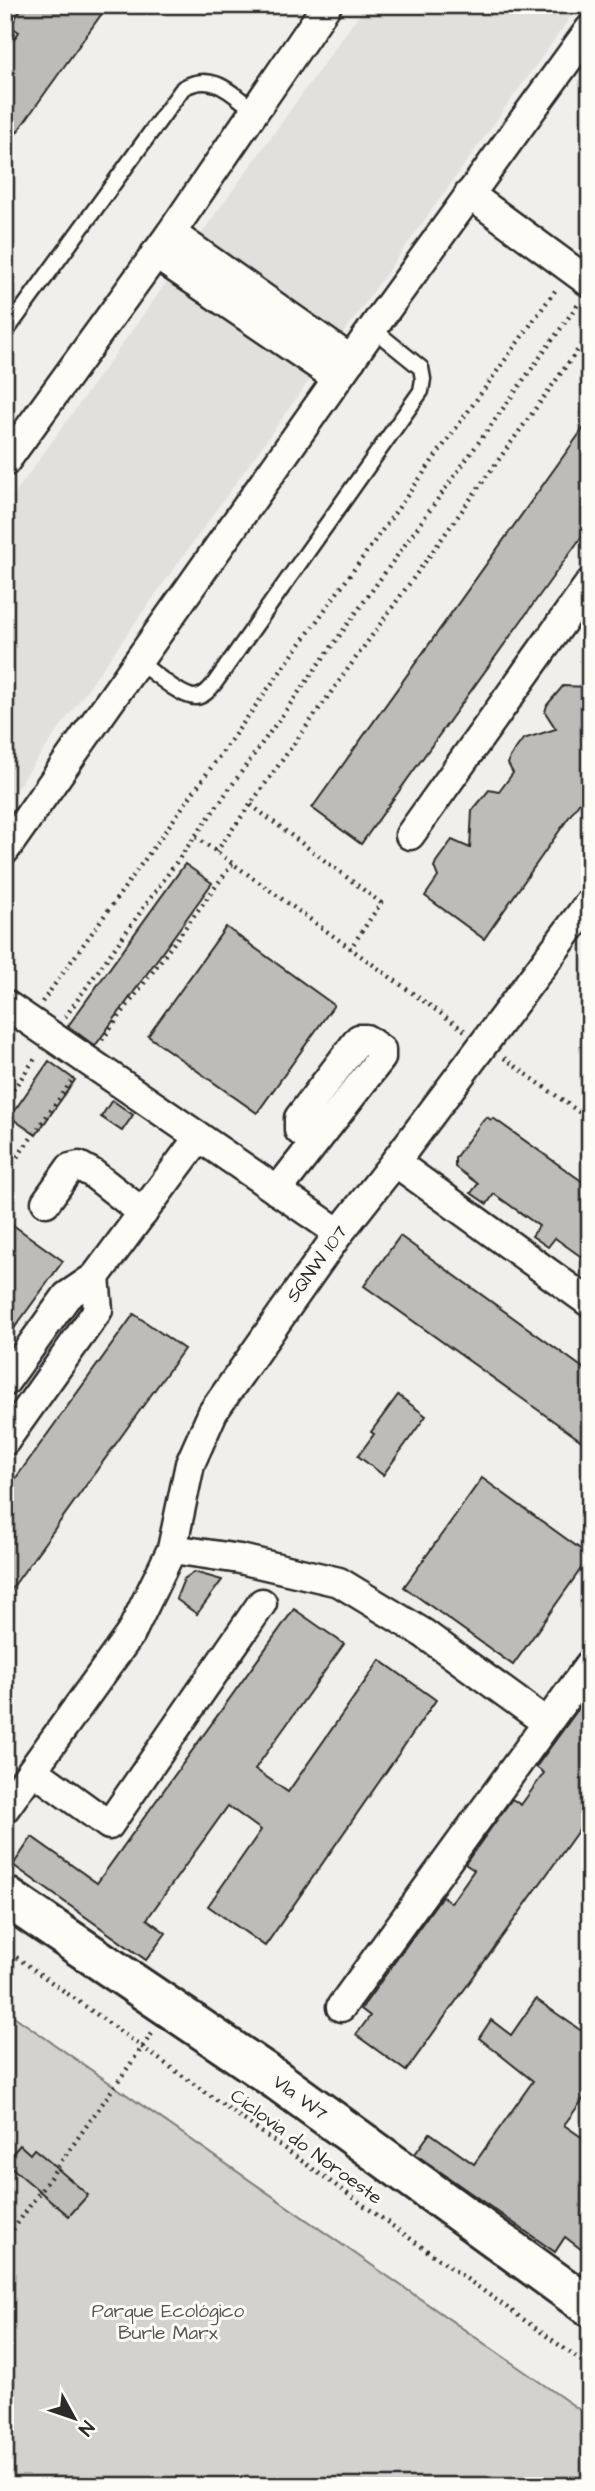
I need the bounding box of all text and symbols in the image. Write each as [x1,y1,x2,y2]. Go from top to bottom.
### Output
street label: SQNW 107 [280,1220,354,1308]
street label: Vla W7 [267,2069,333,2127]
street label: Ciclovia do Noroeste [225,2083,387,2211]
park label: Parque Ecológico Burle Marx [92,2298,245,2347]
north arrow [38,2382,108,2452]
text: N [72,2415,100,2441]

